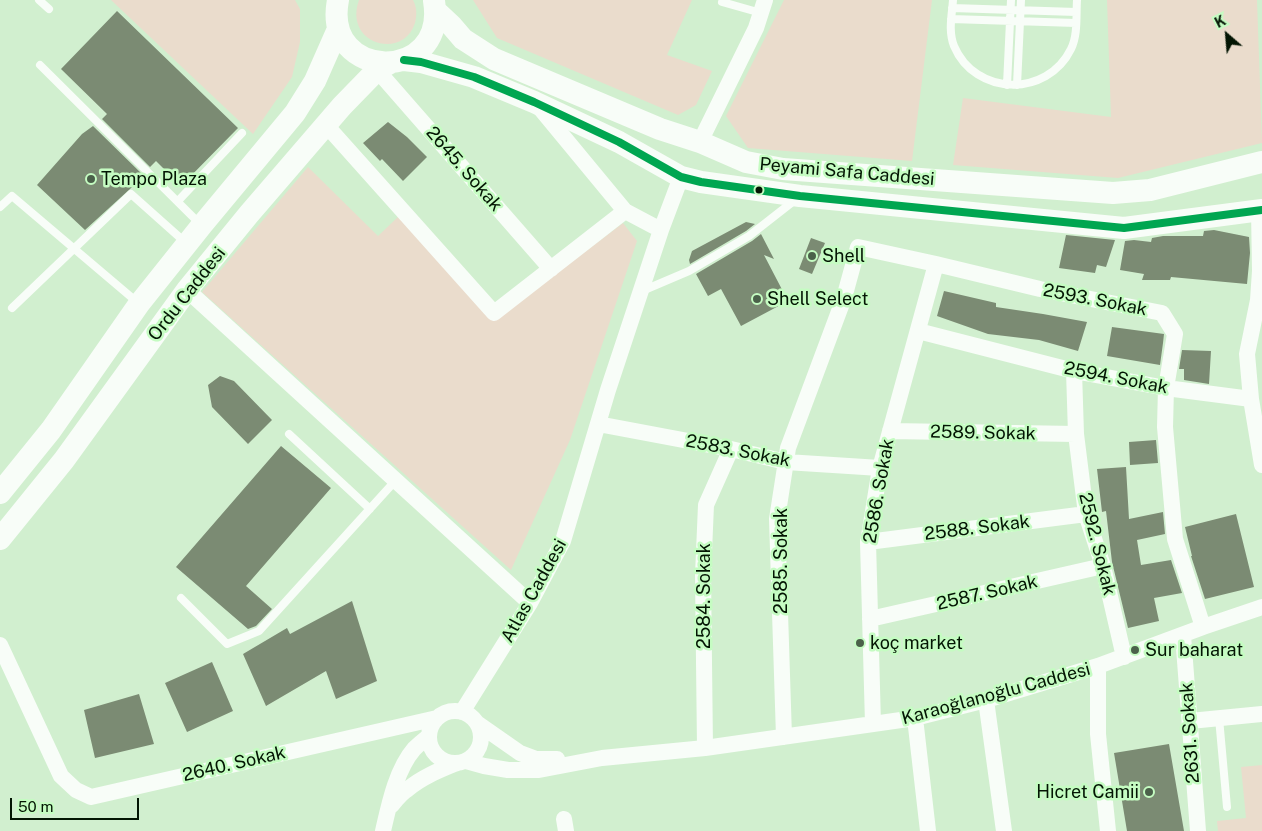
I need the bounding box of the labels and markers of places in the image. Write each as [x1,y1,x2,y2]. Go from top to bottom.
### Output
place label: Tempo Plaza [101,168,207,190]
marker: Tempo Plaza [85,173,97,185]
unlabelled marker [754,185,764,195]
place label: Shell [822,245,865,267]
marker: Shell [806,250,818,262]
place label: Shell Select [767,288,868,310]
marker: Shell Select [751,293,763,305]
place label: koç market [870,632,963,654]
marker: koç market [854,637,866,649]
place label: Sur baharat [1145,639,1243,661]
marker: Sur baharat [1129,644,1141,656]
place label: Hicret Camii [1036,781,1139,803]
marker: Hicret Camii [1143,786,1155,798]

